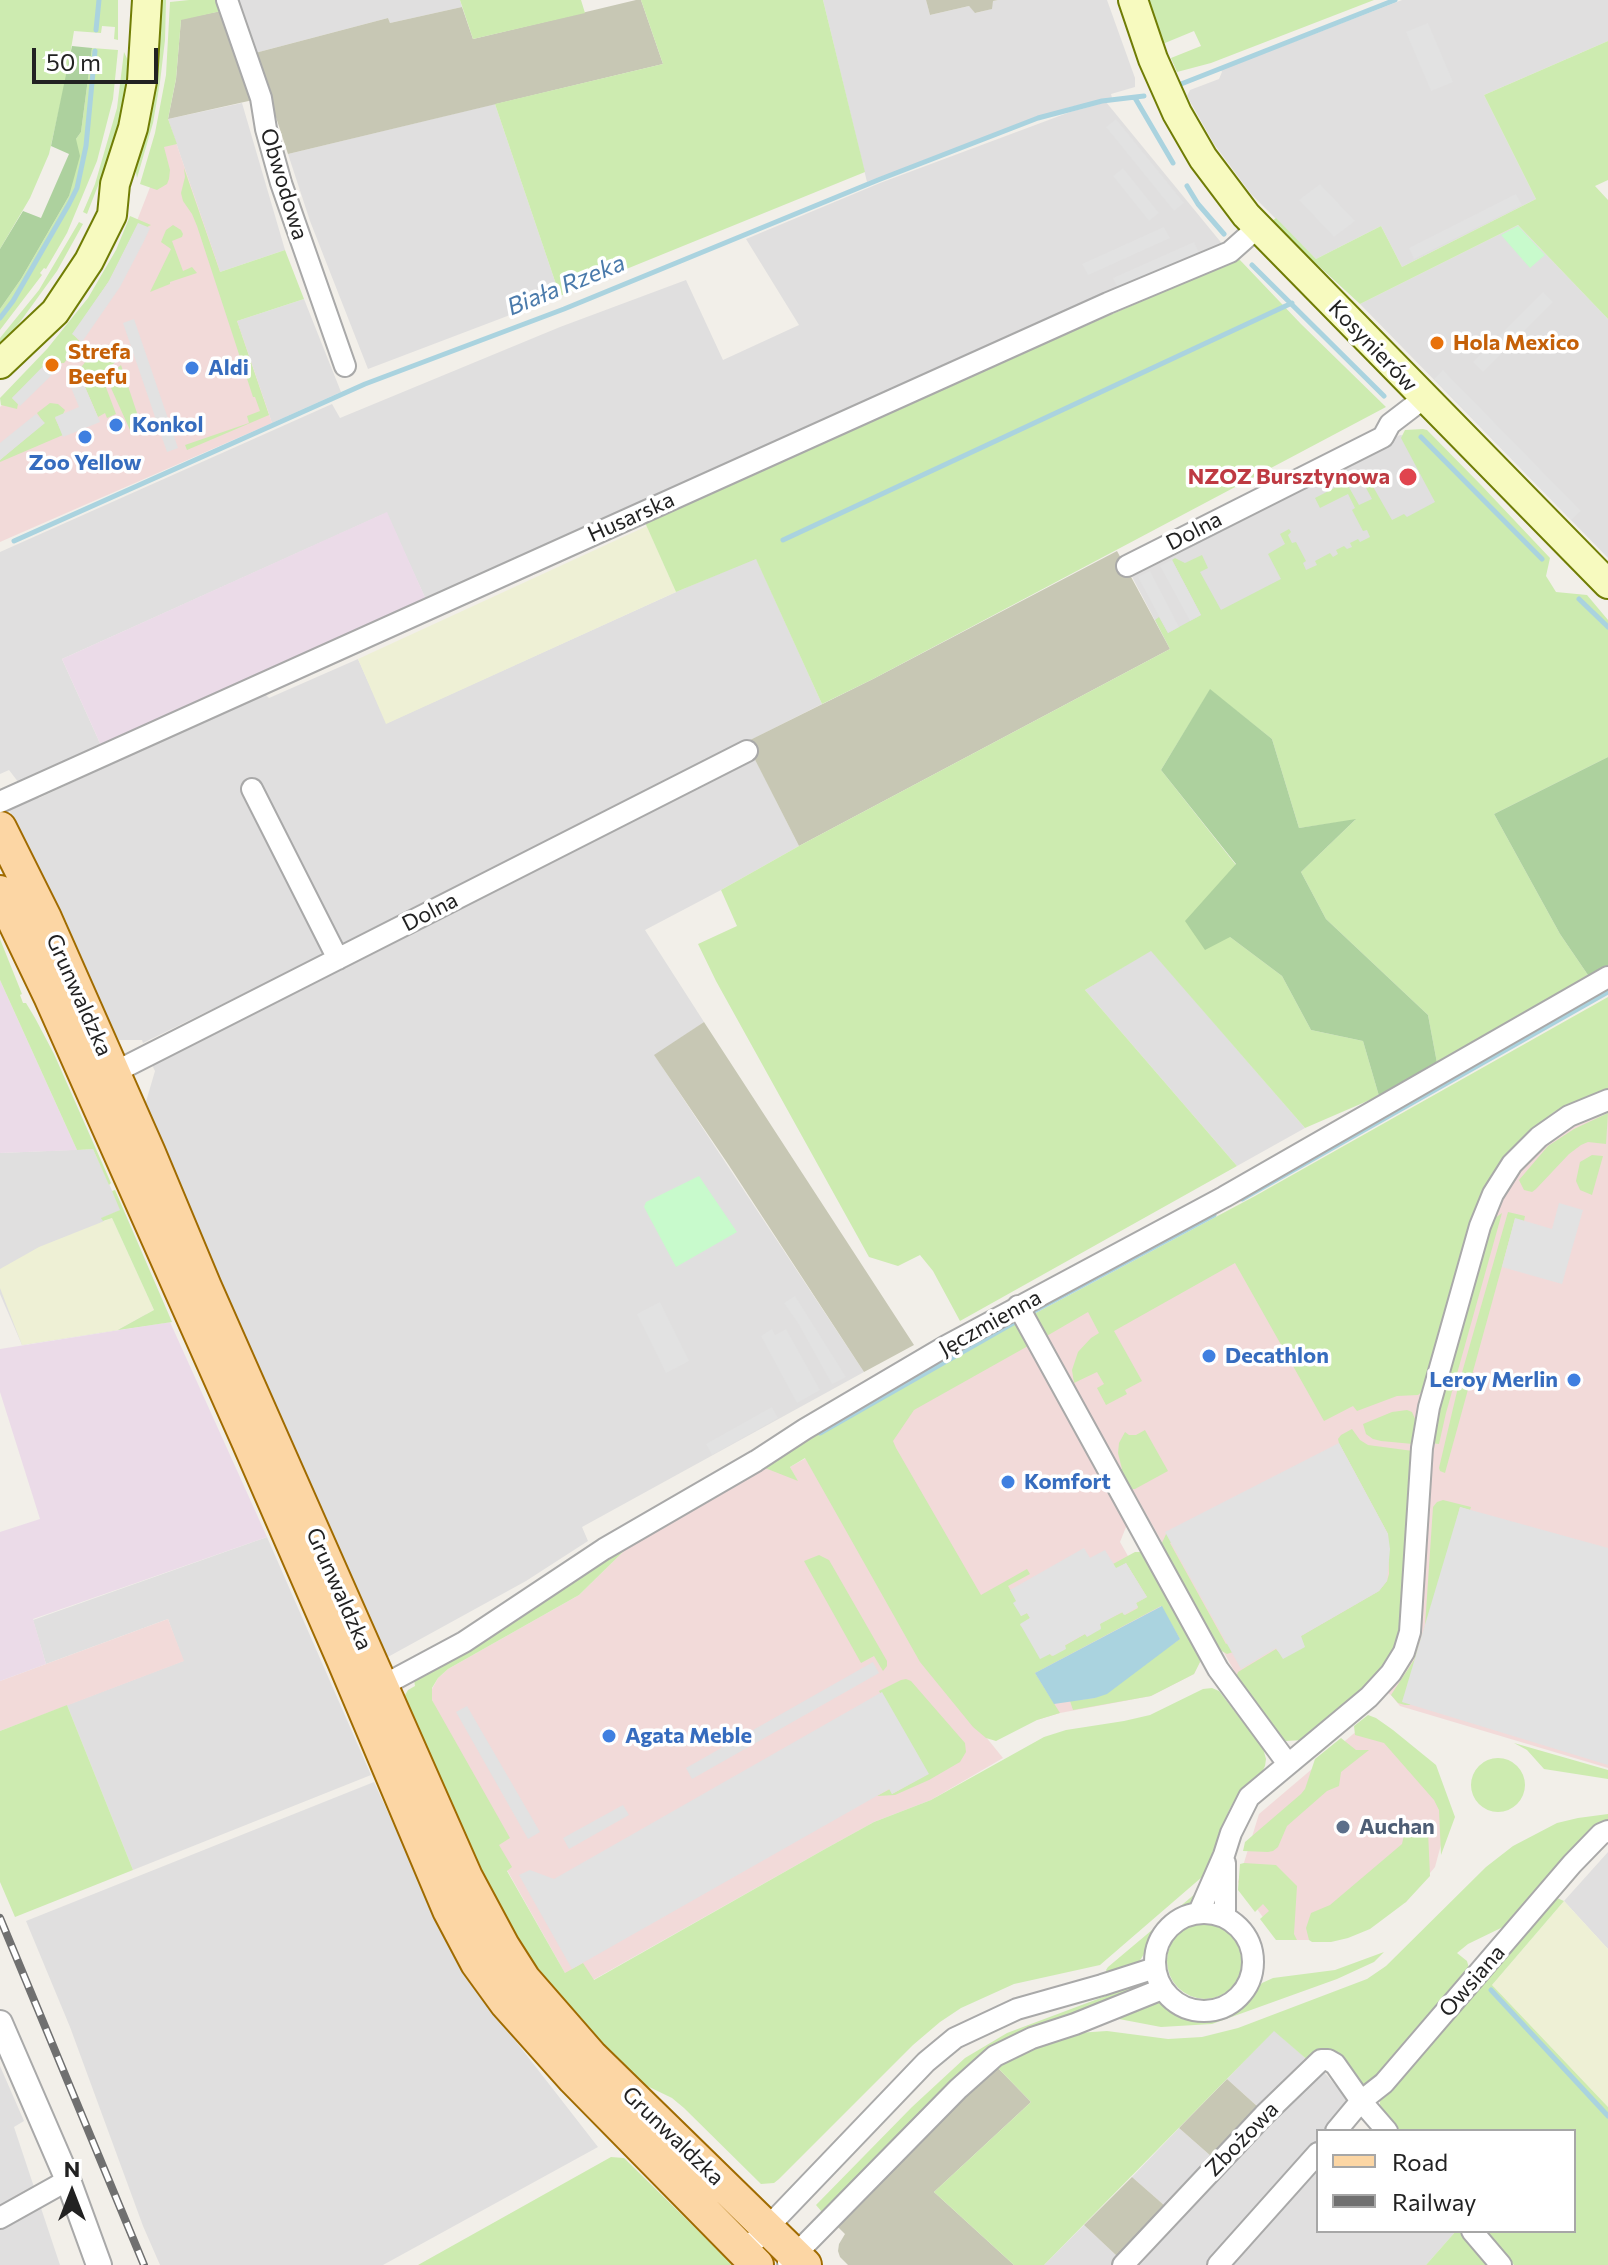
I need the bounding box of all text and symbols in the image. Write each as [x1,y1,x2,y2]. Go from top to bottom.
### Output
scale bar [36,32,162,82]
text: 50 m [46,47,101,76]
street label: Obwodowa [255,125,313,243]
water label: Biała Rzeka [503,248,629,322]
street label: Kosynierów [1323,295,1423,397]
place label: Hola Mexico [1453,330,1579,356]
marker: Hola Mexico [1428,334,1446,352]
place label: Strefa Beefu [68,339,131,390]
place label: Aldi [208,355,249,381]
marker: Strefa Beefu [43,356,61,374]
marker: Aldi [183,359,201,377]
place label: Konkol [132,412,203,438]
marker: Konkol [107,416,125,434]
marker: Zoo Yellow [76,428,94,446]
place label: Zoo Yellow [29,450,141,476]
place label: NZOZ Bursztynowa [1188,464,1390,490]
marker: NZOZ Bursztynowa [1397,466,1419,488]
street label: Husarska [584,486,678,548]
street label: Dolna [1162,506,1226,556]
street label: Dolna [398,887,462,937]
street label: Grunwaldzka [40,930,118,1060]
street label: Jęczmienna [934,1284,1046,1362]
place label: Decathlon [1225,1343,1329,1369]
marker: Decathlon [1200,1347,1218,1365]
place label: Leroy Merlin [1429,1367,1558,1393]
marker: Leroy Merlin [1565,1371,1583,1389]
place label: Komfort [1024,1469,1111,1495]
marker: Komfort [999,1473,1017,1491]
street label: Grunwaldzka [300,1524,378,1654]
place label: Agata Meble [625,1723,752,1749]
marker: Agata Meble [600,1727,618,1745]
place label: Auchan [1359,1814,1435,1840]
marker: Auchan [1334,1818,1352,1836]
street label: Owsiana [1434,1940,1510,2022]
street label: Grunwaldzka [617,2081,729,2191]
street label: Zbożowa [1200,2096,1284,2182]
legend [1316,2129,1576,2233]
text: Road [1392,2147,1448,2176]
north arrow [32,2153,112,2233]
text: N [64,2155,80,2182]
text: Railway [1392,2187,1477,2216]

